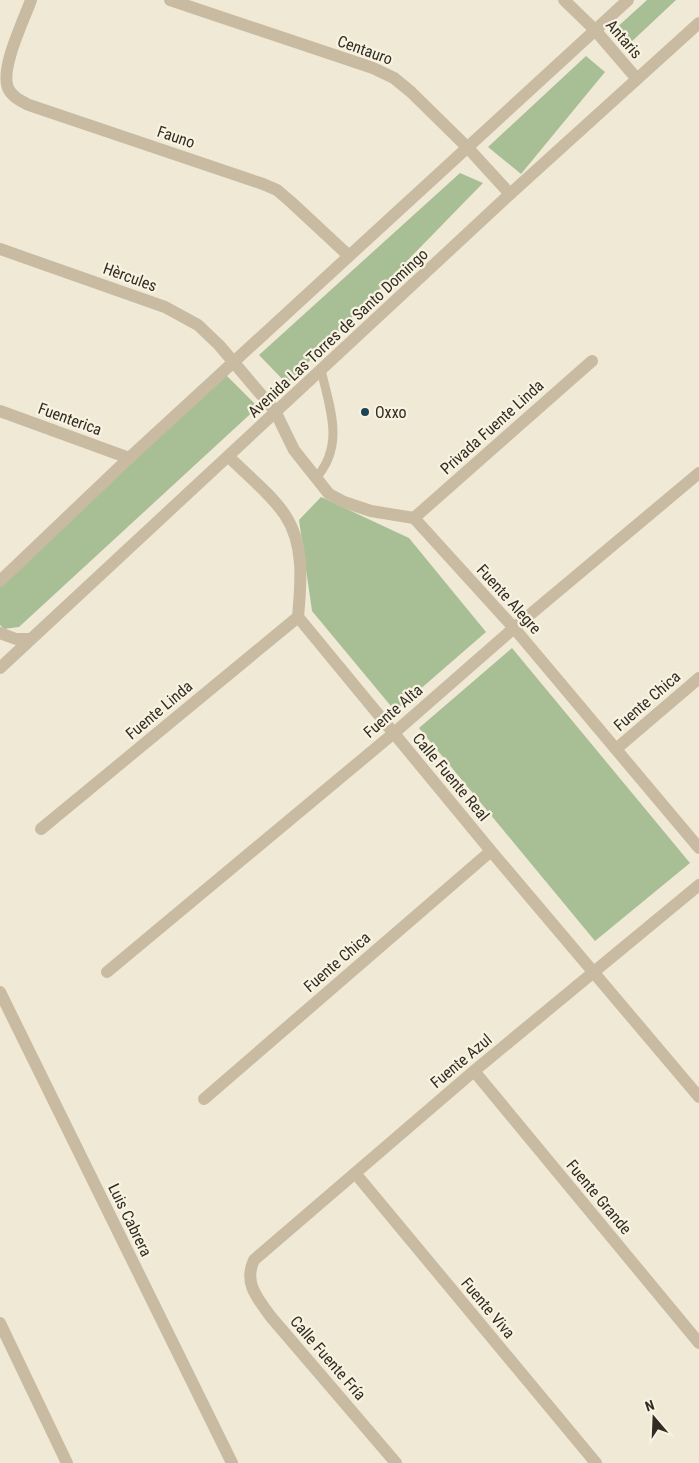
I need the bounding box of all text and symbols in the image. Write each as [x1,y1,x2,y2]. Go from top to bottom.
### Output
street label: Antaris [602,16,646,62]
street label: Centauro [335,31,395,69]
street label: Fauno [155,122,197,152]
street label: Avenida Las Torres de Santo Domingo [244,245,432,421]
street label: Hèrcules [101,259,159,295]
street label: Privada Fuente Linda [437,376,547,478]
street label: Fuenterica [36,399,104,439]
place label: Oxxo [375,403,407,422]
marker: Oxxo [359,406,371,418]
street label: Fuente Alegre [473,560,545,638]
street label: Fuente Chica [610,667,684,735]
street label: Fuente Linda [122,677,196,743]
street label: Fuente Alta [360,680,426,742]
street label: Calle Fuente Real [409,729,493,825]
street label: Fuente Chica [300,928,374,996]
street label: Fuente Azul [426,1030,496,1092]
street label: Fuente Grande [562,1156,636,1238]
street label: Luis Cabrera [104,1180,156,1260]
street label: Fuente Viva [457,1274,519,1342]
street label: Calle Fuente Fría [286,1312,370,1404]
north arrow [629,1393,679,1443]
text: N [643,1397,656,1415]

